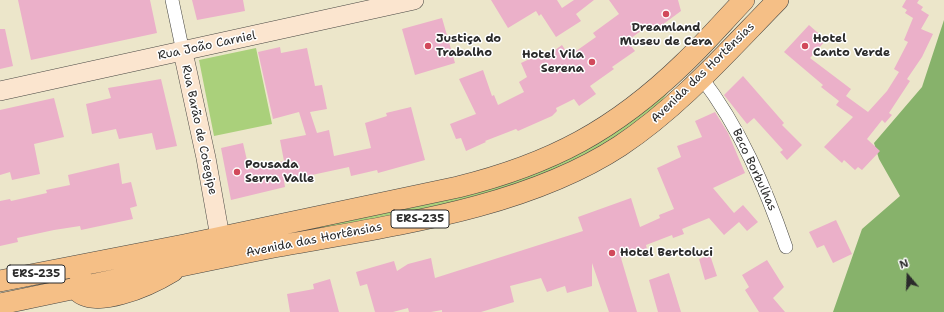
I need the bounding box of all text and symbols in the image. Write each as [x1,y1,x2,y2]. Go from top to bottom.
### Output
marker: Dreamland Museu de Cera [661,9,671,19]
street label: Avenida das Hortênsias [648,20,758,126]
place label: Dreamland Museu de Cera [620,21,712,49]
street label: Rua João Carniel [157,29,257,63]
place label: Justiça do Trabalho [436,32,501,60]
place label: Hotel Canto Verde [813,32,890,60]
marker: Justiça do Trabalho [423,41,433,51]
marker: Hotel Canto Verde [800,41,810,51]
place label: Hotel Vila Serena [522,48,584,76]
marker: Hotel Vila Serena [587,57,597,67]
street label: Rua Barão de Cotegipe [178,64,220,196]
street label: Beco Borbulhas [729,127,779,213]
place label: Pousada Serra Valle [245,158,314,186]
marker: Pousada Serra Valle [232,167,242,177]
road number: ERS-235 [391,210,449,228]
street label: Avenida das Hortênsias [245,220,383,260]
place label: Hotel Bertoluci [620,246,713,260]
marker: Hotel Bertoluci [607,248,617,258]
north arrow [888,256,928,296]
text: N [897,256,910,273]
road number: ERS-235 [7,265,65,283]

